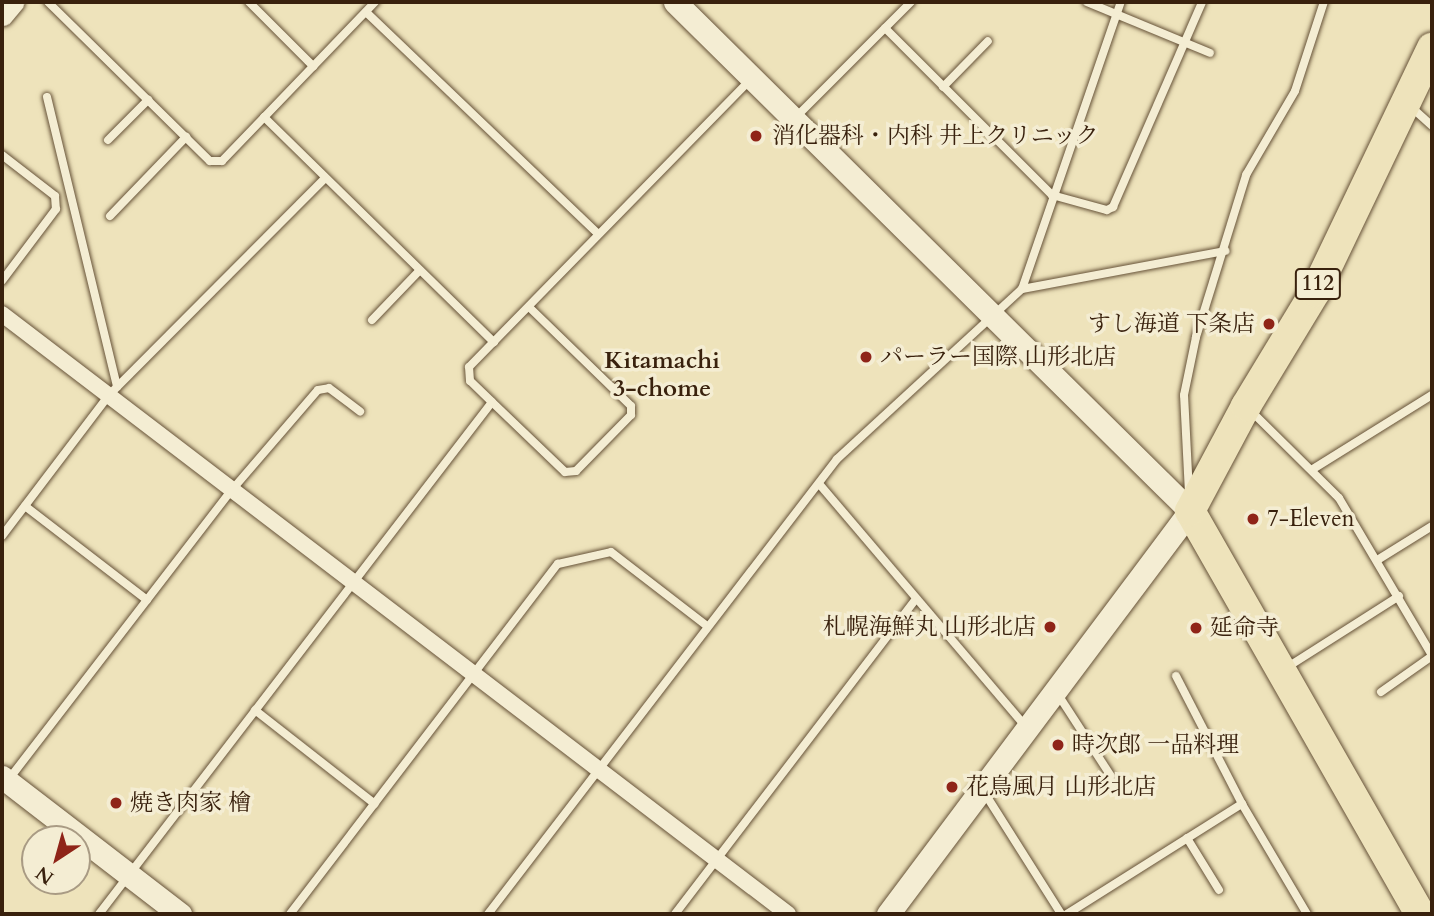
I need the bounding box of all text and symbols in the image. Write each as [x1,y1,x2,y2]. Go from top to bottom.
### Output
place label: 消化器科・内科 井上クリニック [772,122,1100,150]
marker: 消化器科・内科 井上クリニック [746,126,766,146]
road number: 112 [1294,266,1342,302]
place label: すし海道 下条店 [1088,310,1255,338]
marker: すし海道 下条店 [1261,316,1277,332]
place label: パーラー国際 山形北店 [880,343,1116,371]
district label: Kitamachi 3-chome [604,347,720,403]
marker: パーラー国際 山形北店 [858,349,874,365]
place label: 7-Eleven [1267,505,1355,533]
marker: 7-Eleven [1245,511,1261,527]
place label: 札幌海鮮丸 山形北店 [823,613,1036,641]
place label: 延命寺 [1210,614,1279,642]
marker: 札幌海鮮丸 山形北店 [1042,619,1058,635]
marker: 延命寺 [1188,620,1204,636]
place label: 時次郎 一品料理 [1072,731,1239,759]
marker: 時次郎 一品料理 [1050,737,1066,753]
place label: 花鳥風月 山形北店 [966,773,1156,801]
marker: 花鳥風月 山形北店 [944,779,960,795]
place label: 焼き肉家 檜 [130,789,251,817]
marker: 焼き肉家 檜 [108,795,124,811]
north arrow [21,825,91,895]
text: N [31,860,59,891]

